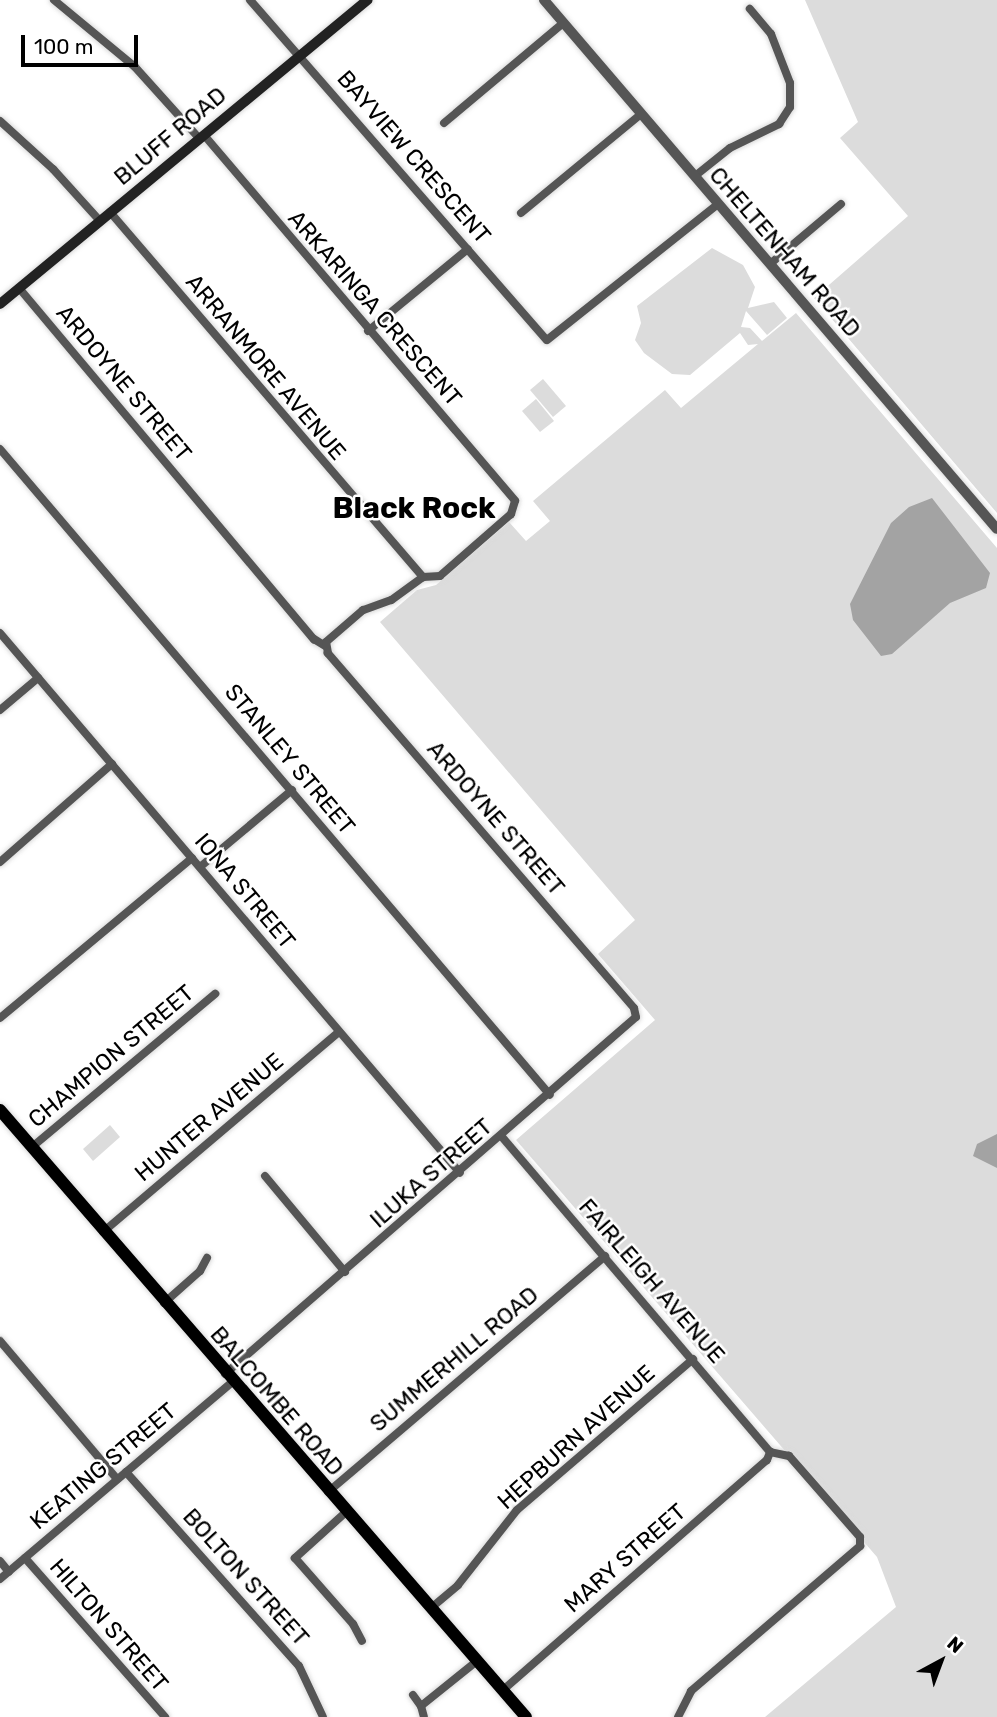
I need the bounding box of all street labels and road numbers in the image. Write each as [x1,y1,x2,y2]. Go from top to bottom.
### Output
street label: BAYVIEW CRESCENT [331,65,497,249]
street label: BLUFF ROAD [108,81,232,191]
street label: CHELTENHAM ROAD [704,161,866,343]
street label: ARKARINGA CRESCENT [282,204,468,412]
street label: ARRANMORE AVENUE [180,268,352,466]
street label: ARDOYNE STREET [51,299,197,467]
street label: STANLEY STREET [219,678,361,840]
street label: ARDOYNE STREET [422,735,570,901]
street label: IONA STREET [189,828,301,954]
street label: CHAMPION STREET [23,979,199,1133]
street label: HUNTER AVENUE [129,1047,289,1187]
street label: ILUKA STREET [364,1112,498,1234]
street label: FAIRLEIGH AVENUE [573,1193,731,1369]
street label: SUMMERHILL ROAD [364,1280,544,1438]
street label: BALCOMBE ROAD [205,1321,349,1481]
street label: HEPBURN AVENUE [491,1359,661,1515]
street label: KEATING STREET [24,1397,182,1535]
street label: MARY STREET [558,1498,692,1618]
street label: BOLTON STREET [177,1503,315,1651]
street label: HILTON STREET [44,1553,174,1697]

